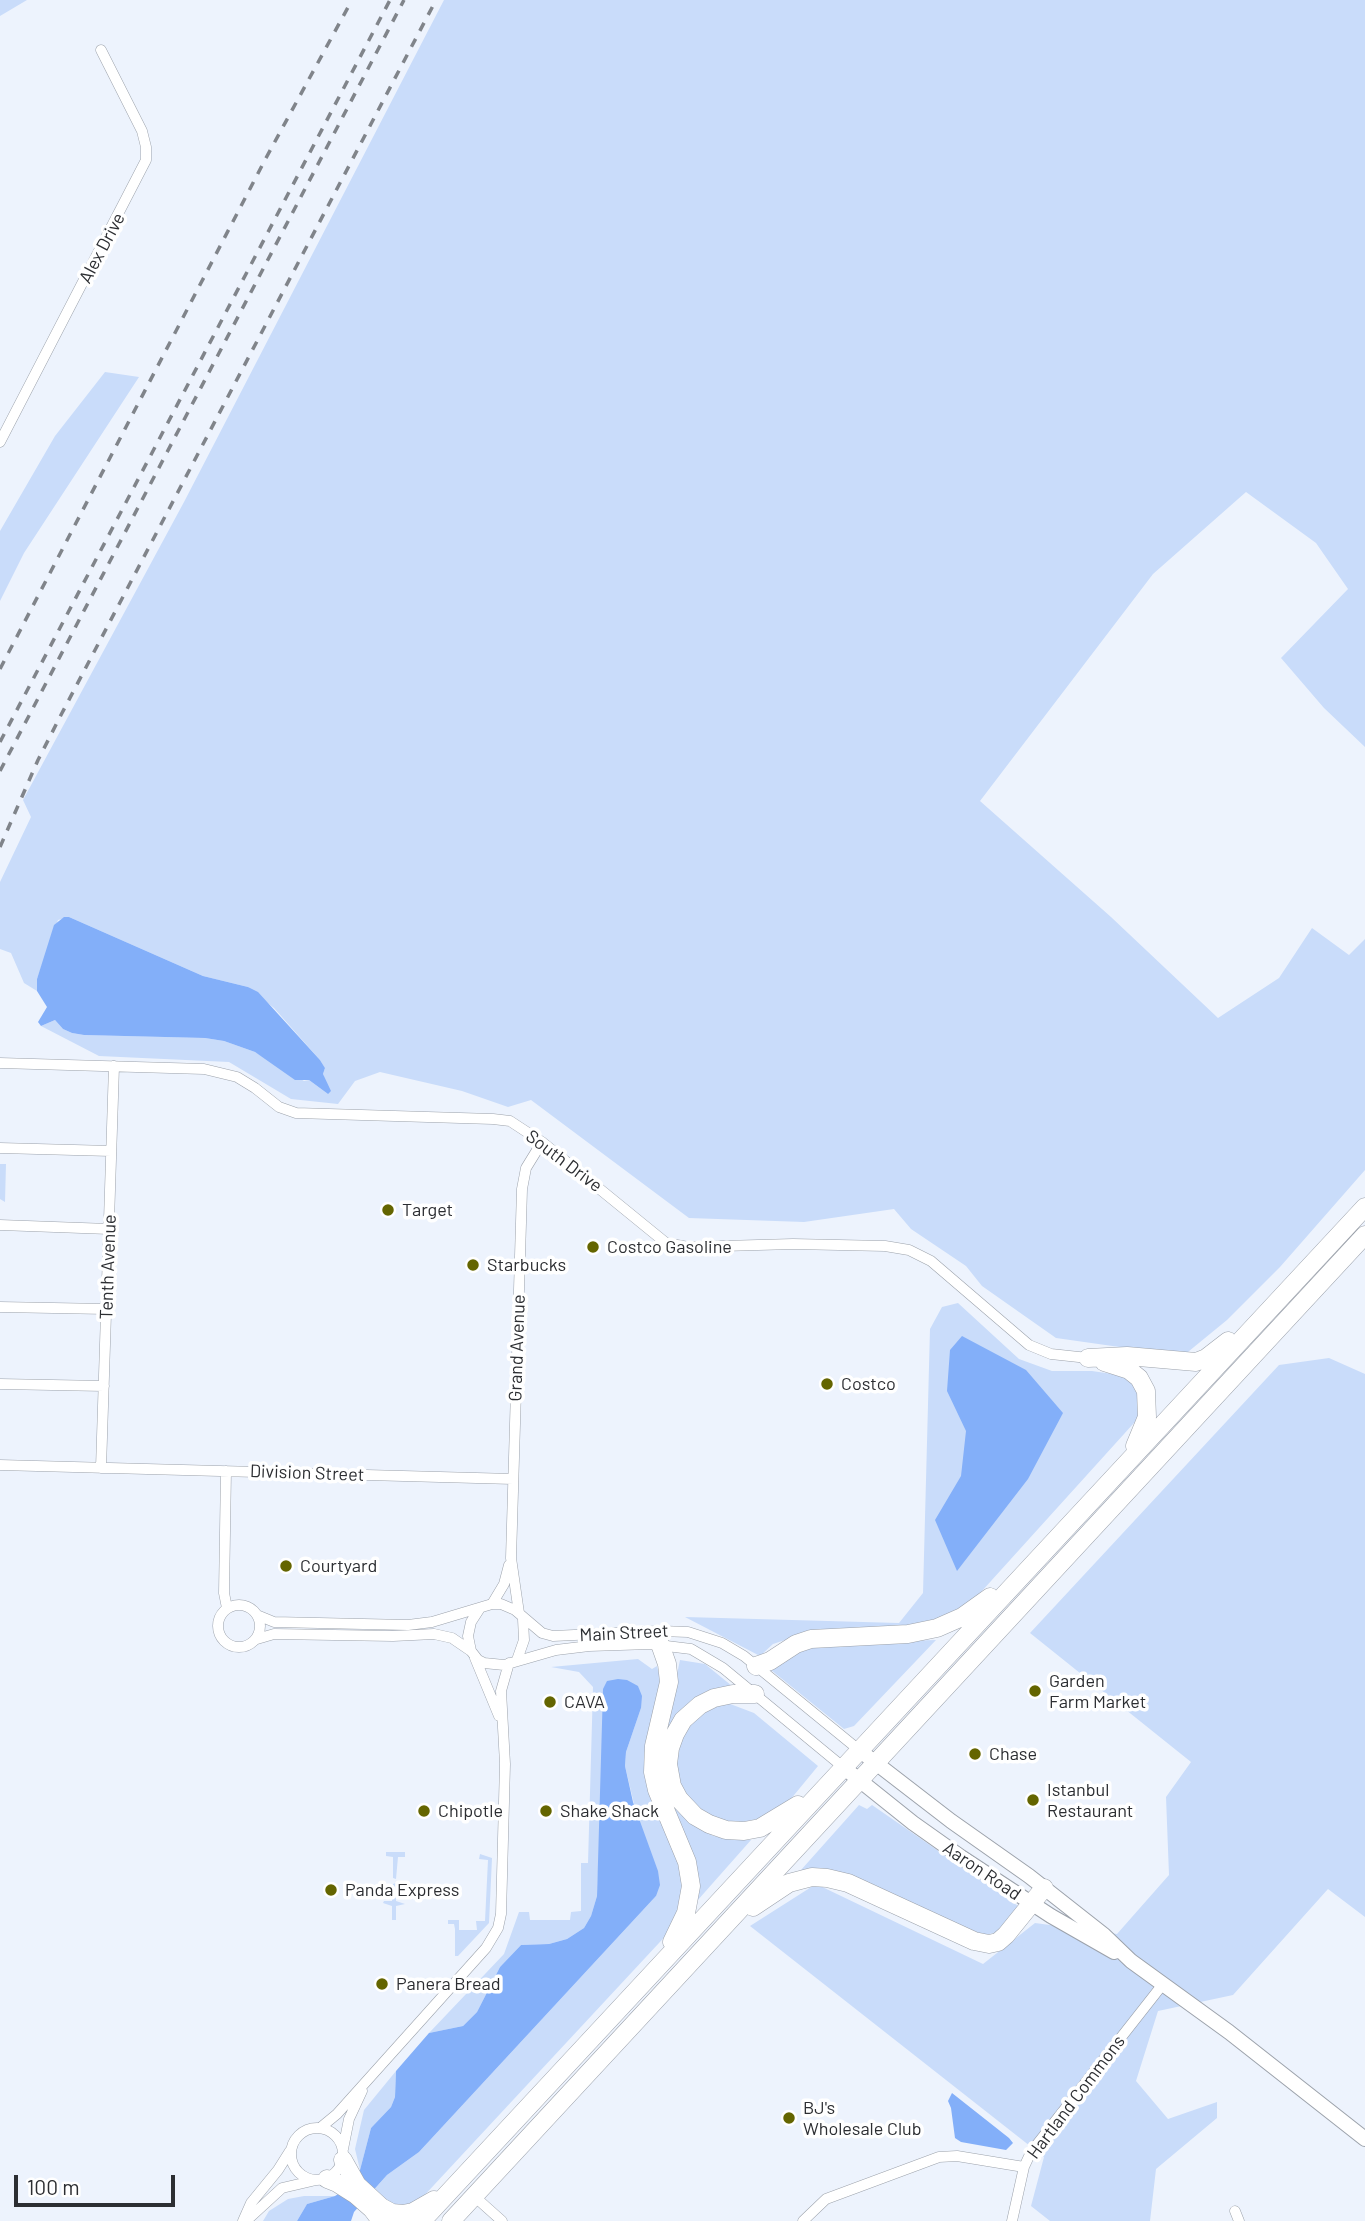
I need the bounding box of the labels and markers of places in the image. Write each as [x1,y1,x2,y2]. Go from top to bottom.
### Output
place label: Target [402,1199,453,1221]
marker: Target [380,1202,396,1218]
place label: Costco Gasoline [607,1236,732,1258]
marker: Costco Gasoline [585,1239,601,1255]
place label: Starbucks [487,1254,566,1276]
marker: Starbucks [465,1257,481,1273]
place label: Costco [841,1373,896,1395]
marker: Costco [819,1376,835,1392]
place label: Courtyard [300,1555,377,1577]
marker: Courtyard [278,1558,294,1574]
place label: Garden Farm Market [1049,1670,1146,1712]
marker: Garden Farm Market [1027,1683,1043,1699]
place label: CAVA [564,1691,605,1713]
marker: CAVA [542,1694,558,1710]
place label: Chase [989,1743,1037,1765]
marker: Chase [967,1746,983,1762]
place label: Istanbul Restaurant [1047,1779,1133,1822]
marker: Istanbul Restaurant [1025,1792,1041,1808]
place label: Chipotle [438,1800,503,1822]
place label: Shake Shack [560,1800,659,1822]
marker: Chipotle [416,1803,432,1819]
marker: Shake Shack [538,1803,554,1819]
place label: Panda Express [345,1879,459,1901]
marker: Panda Express [323,1882,339,1898]
place label: Panera Bread [396,1973,501,1995]
marker: Panera Bread [374,1976,390,1992]
place label: BJ's Wholesale Club [803,2097,921,2140]
marker: BJ's Wholesale Club [781,2110,797,2126]

